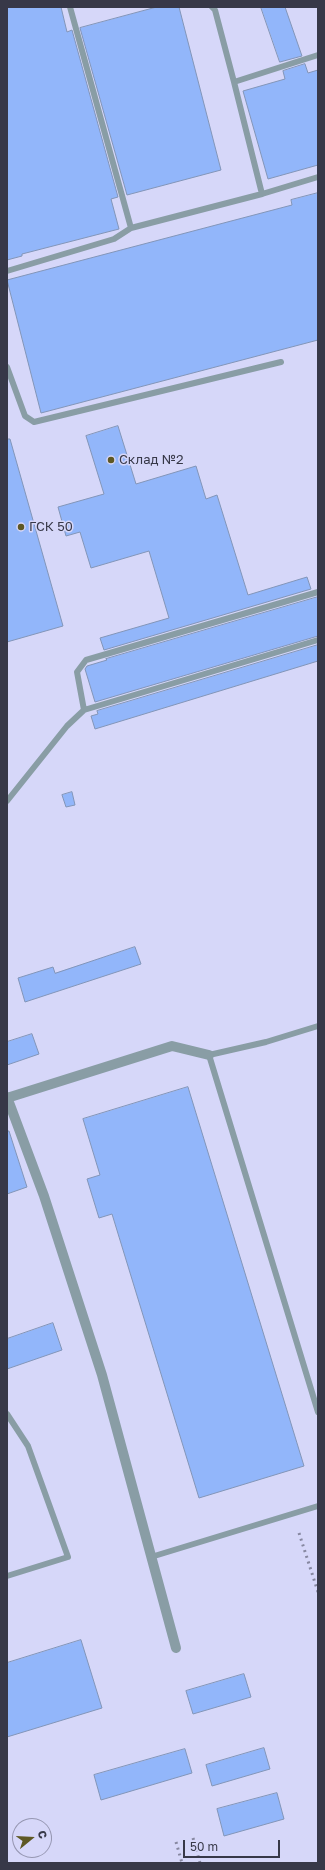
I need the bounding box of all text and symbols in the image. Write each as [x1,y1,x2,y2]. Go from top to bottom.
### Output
place label: Склад №2 [119,452,183,468]
marker: Склад №2 [106,455,116,465]
place label: ГСК 50 [29,519,73,535]
marker: ГСК 50 [16,522,26,532]
north arrow [12,1818,52,1858]
text: С [36,1829,50,1840]
scale bar [185,1832,282,1858]
text: 50 m [190,1839,218,1854]

